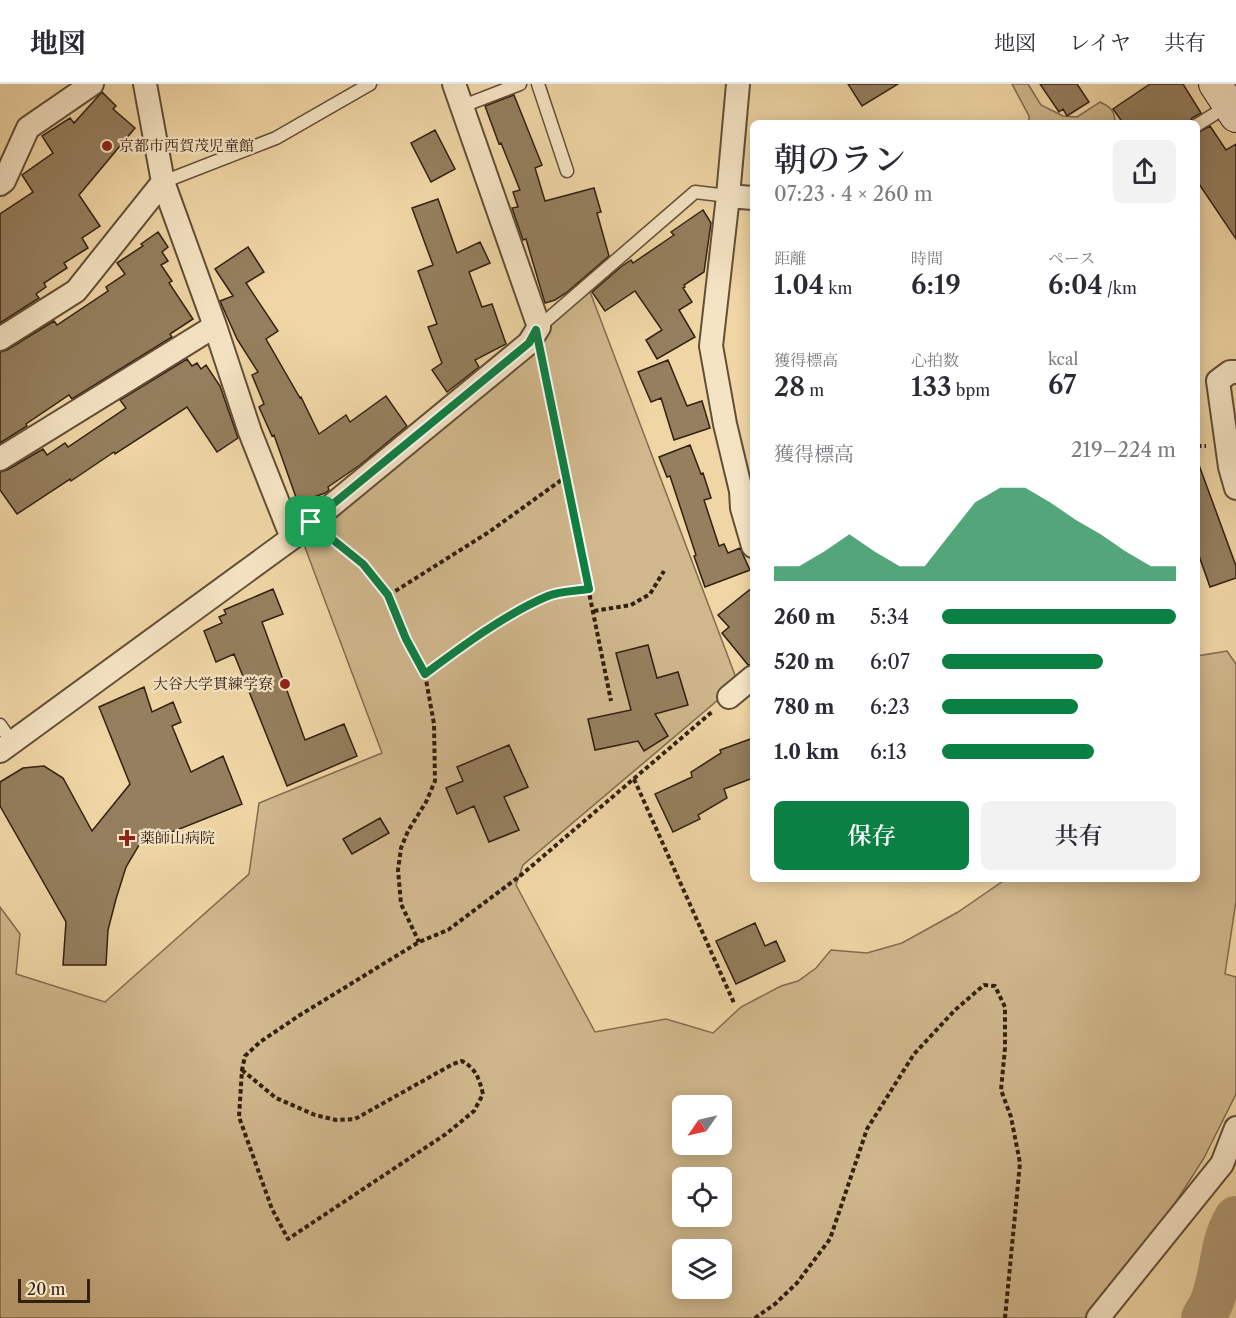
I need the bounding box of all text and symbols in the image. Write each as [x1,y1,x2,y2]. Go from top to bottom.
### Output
text: 地図 [30,26,86,60]
text: 地図 [994,30,1036,55]
text: レイヤ [1069,30,1131,55]
text: 共有 [1164,30,1206,55]
place label: 京都市西賀茂児童館 [119,136,254,155]
marker: 京都市西賀茂児童館 [100,139,114,153]
text: 朝のラン [774,139,906,180]
button: share [1113,140,1176,203]
text: 07:23 · 4 × 260 m [774,182,933,206]
text: 距離 [774,248,806,268]
text: 時間 [911,248,943,268]
text: ペース [1048,248,1095,268]
text: 1.04 [774,269,824,301]
text: 6:19 [911,269,961,301]
text: 6:04 [1048,269,1103,301]
text: km [824,278,852,298]
text: /km [1103,278,1137,298]
text: kcal [1048,349,1078,369]
text: 獲得標高 [774,350,838,370]
text: 心拍数 [911,350,959,370]
text: 67 [1048,369,1076,401]
text: 28 [774,371,805,403]
text: 133 [911,371,952,403]
text: m [805,380,824,400]
text: bpm [952,380,990,400]
text: 219–224 m [1071,438,1176,462]
text: 獲得標高 [774,442,854,466]
pin [285,496,336,547]
icon: arrive [294,505,327,538]
text: 260 m [774,605,835,629]
text: 5:34 [870,605,909,629]
text: 520 m [774,650,835,674]
text: 6:07 [870,650,910,674]
place label: 大谷大学貫練学寮 [153,674,273,693]
marker: 大谷大学貫練学寮 [278,677,292,691]
text: 780 m [774,695,834,719]
text: 6:23 [870,695,910,719]
text: 1.0 km [774,740,839,764]
text: 6:13 [870,740,907,764]
button: 保存 [774,801,969,870]
button: 共有 [981,801,1176,870]
place label: 薬師山病院 [140,828,215,847]
marker: 薬師山病院 [118,829,136,847]
north arrow [672,1095,732,1155]
map controls [672,1095,732,1299]
button: locate [672,1167,732,1227]
button: layers [672,1239,732,1299]
scale bar [18,1276,90,1304]
text: 20 m [27,1279,66,1299]

